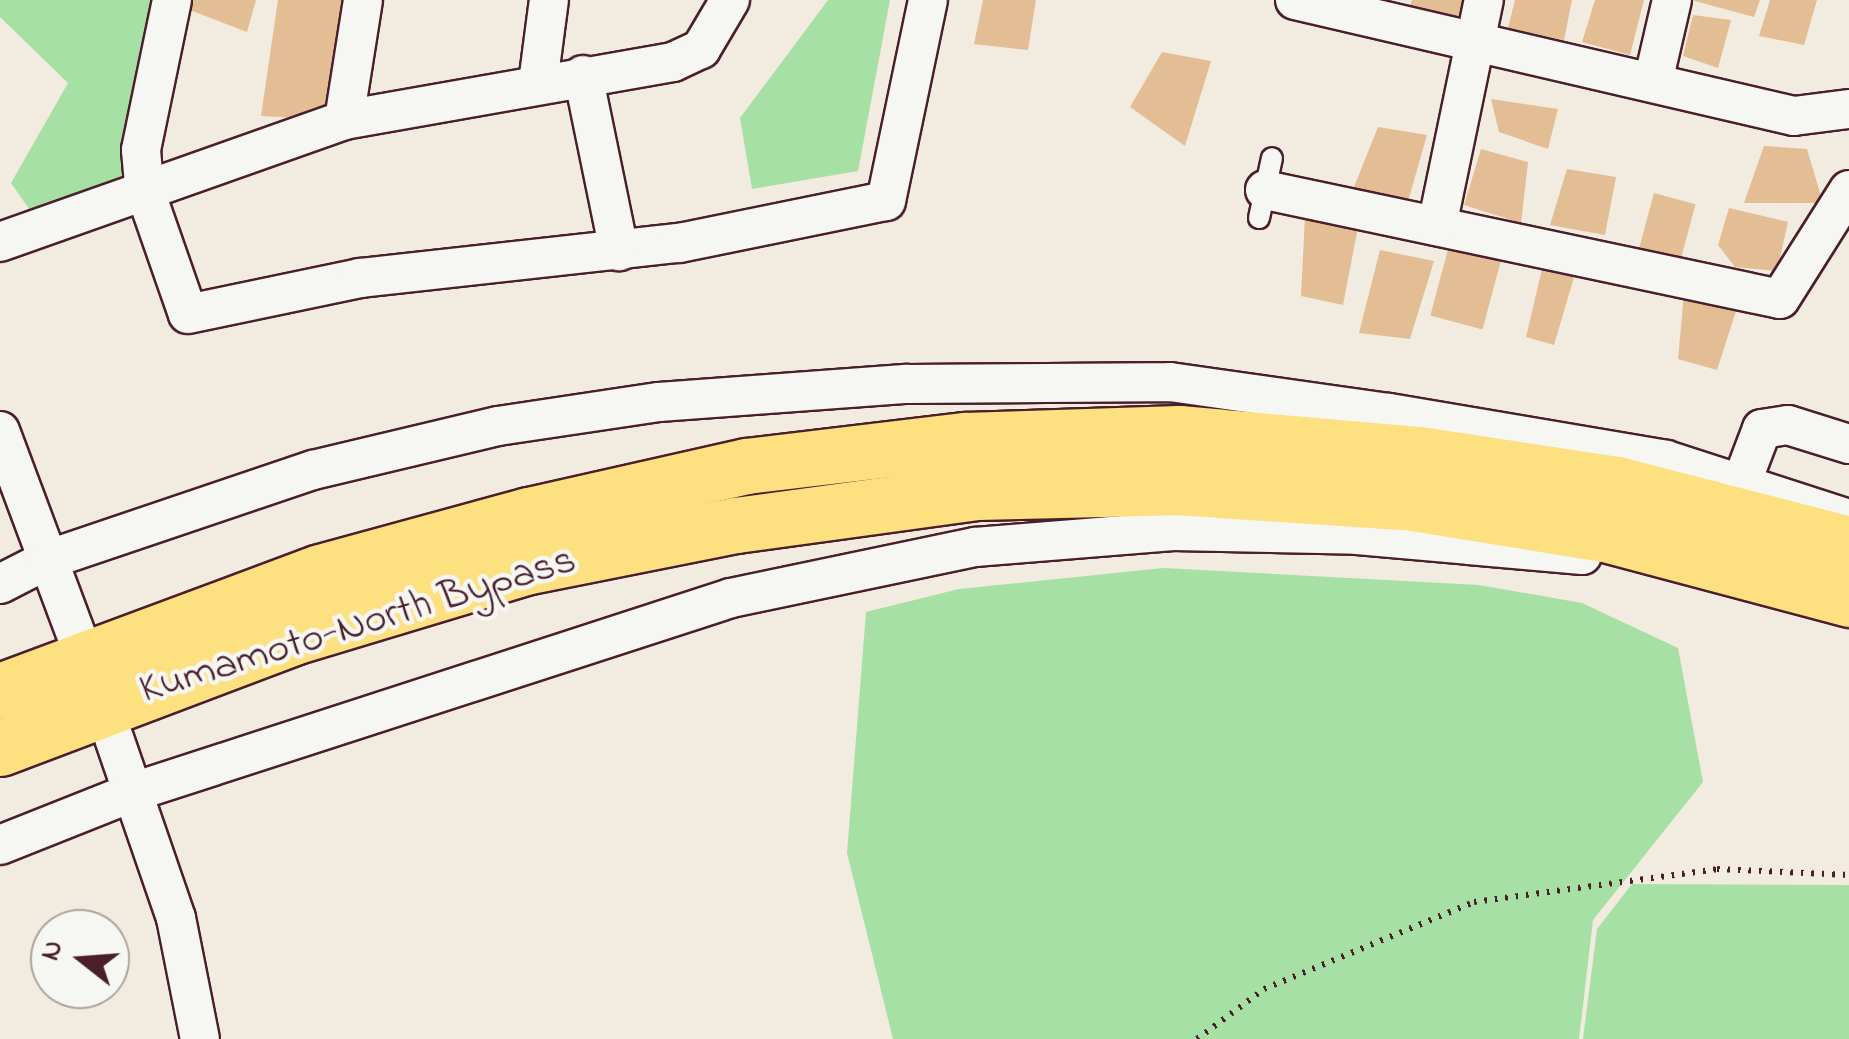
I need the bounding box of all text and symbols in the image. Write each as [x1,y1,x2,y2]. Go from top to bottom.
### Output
street label: Kumamoto-North Bypass [134,536,582,716]
north arrow [30,909,130,1009]
text: N [30,936,75,966]

